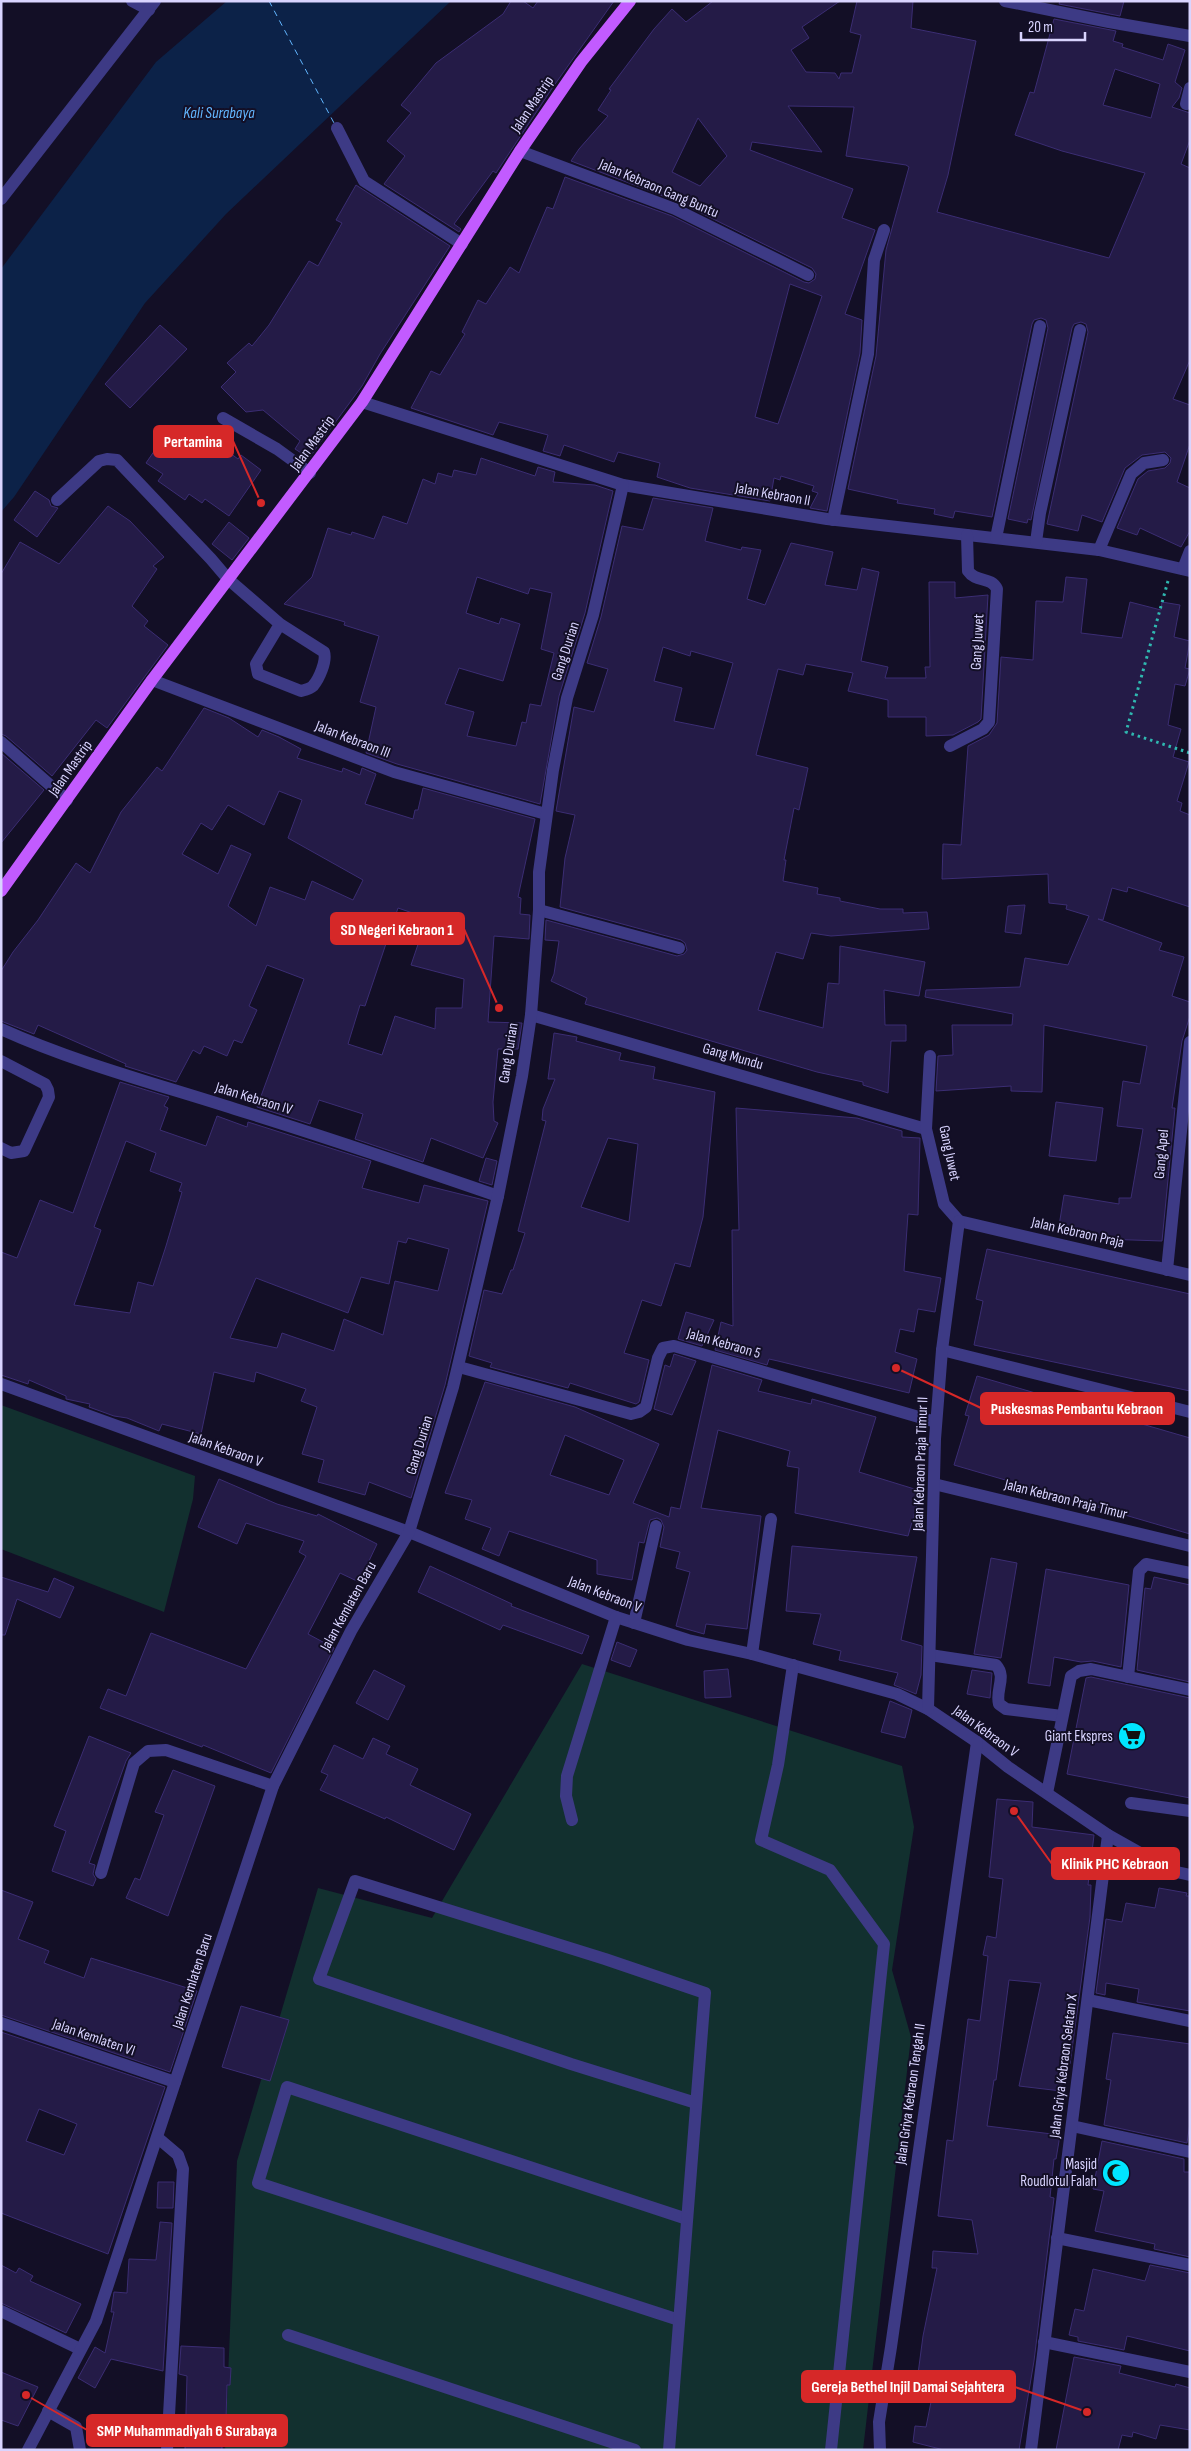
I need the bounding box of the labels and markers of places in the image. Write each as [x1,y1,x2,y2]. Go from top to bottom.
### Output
callout: Pertamina [154,426,233,457]
callout: SD Negeri Kebraon 1 [331,913,464,944]
callout: Puskesmas Pembantu Kebraon [981,1393,1174,1424]
supermarket icon: Giant Ekspres [1117,1721,1147,1751]
place label: Giant Ekspres [1045,1727,1113,1746]
callout: Klinik PHC Kebraon [1052,1848,1179,1879]
place label: Masjid Roudlotul Falah [1020,2155,1097,2191]
mosque icon: Masjid Roudlotul Falah [1101,2158,1131,2188]
callout: Gereja Bethel Injil Damai Sejahtera [802,2371,1015,2402]
callout: SMP Muhammadiyah 6 Surabaya [87,2415,287,2446]

